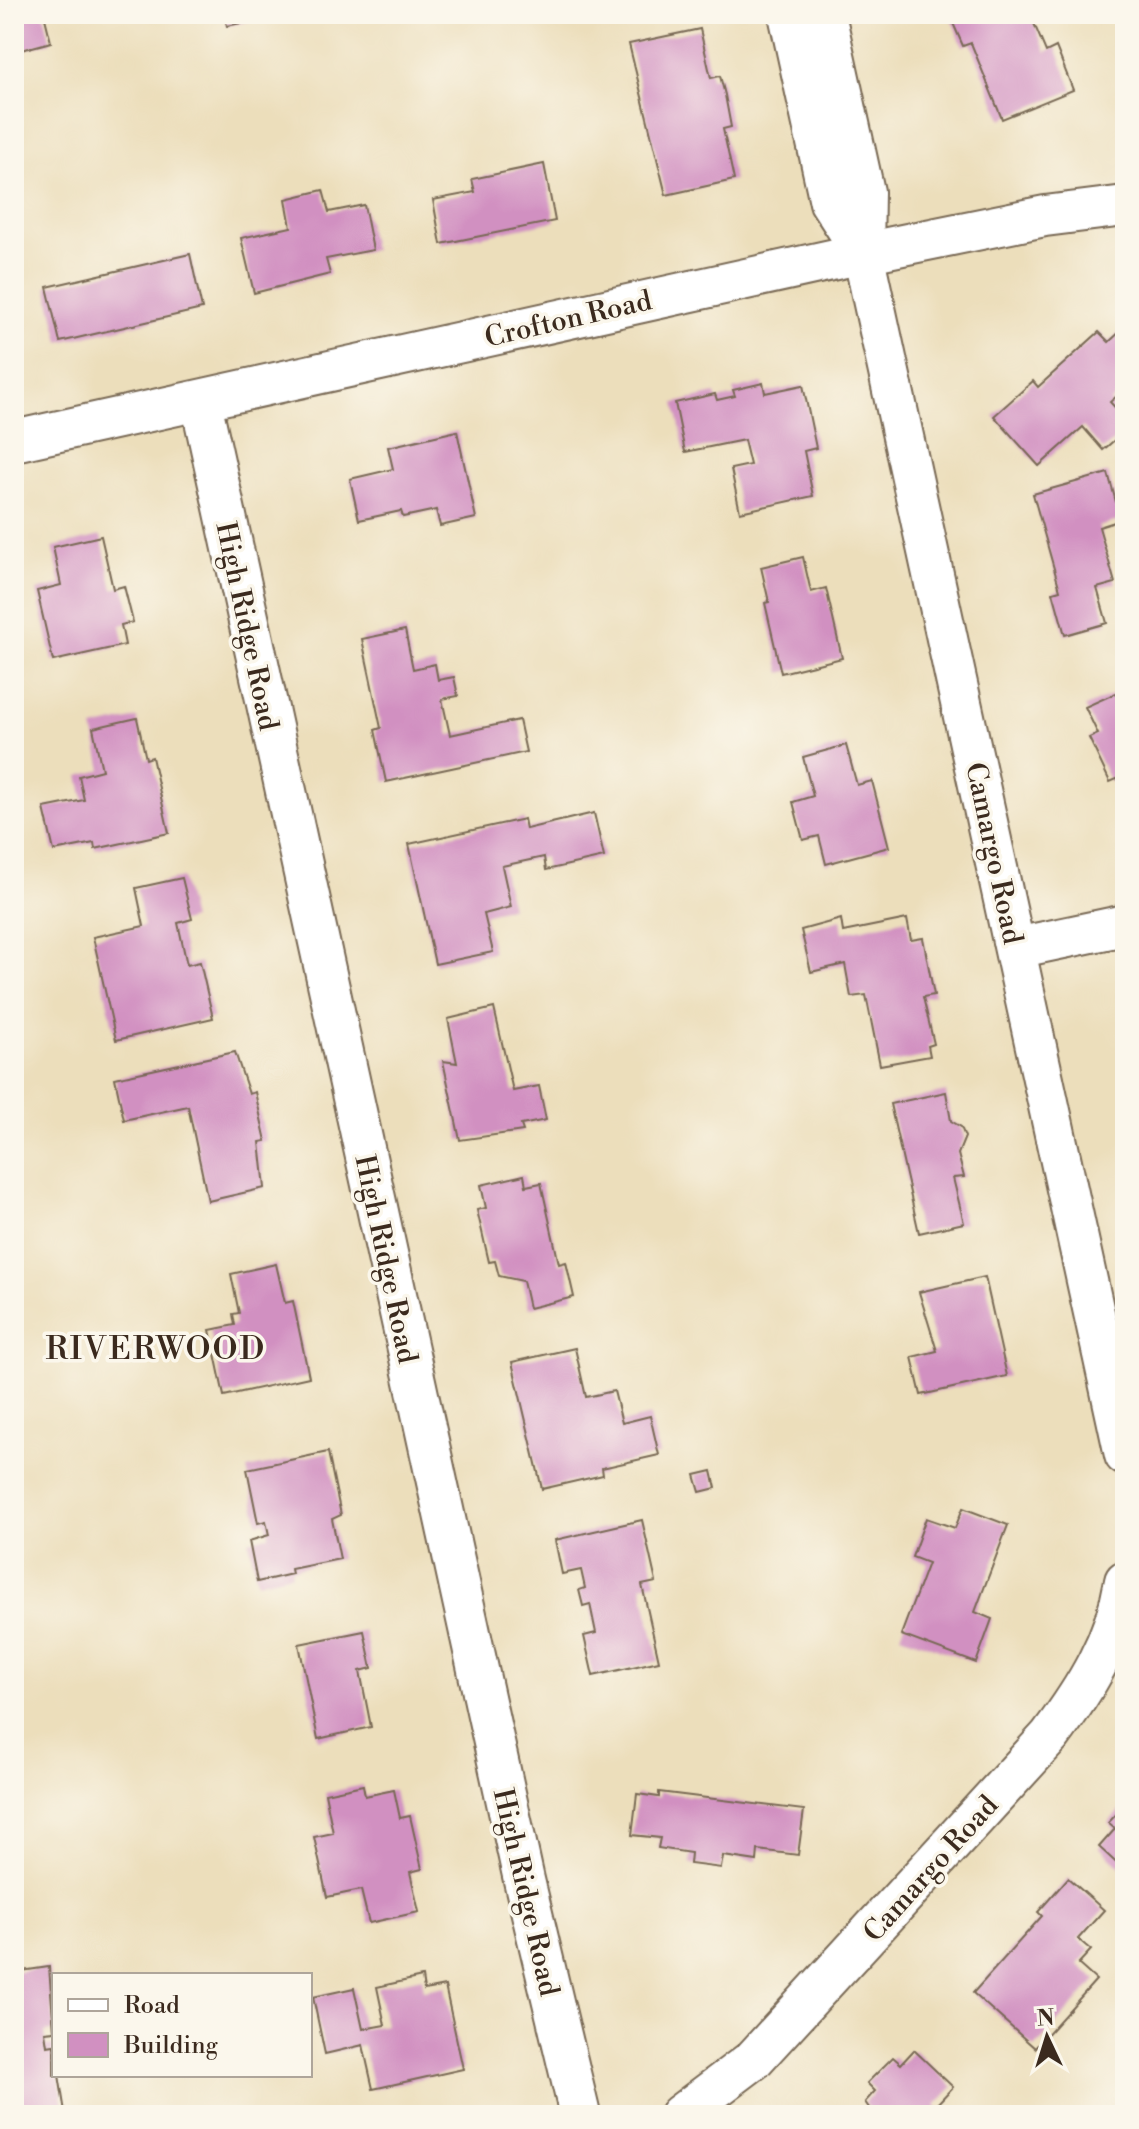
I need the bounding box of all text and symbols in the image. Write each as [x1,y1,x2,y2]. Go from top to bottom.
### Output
street label: Crofton Road [482,283,655,356]
street label: High Ridge Road [207,519,286,734]
street label: Camargo Road [957,759,1030,947]
street label: High Ridge Road [346,1152,425,1367]
district label: RIVERWOOD [46,1329,266,1369]
street label: High Ridge Road [485,1785,566,2000]
street label: Camargo Road [856,1789,1006,1949]
legend [52,1973,312,2077]
text: Road [124,1991,180,2021]
north arrow [1007,1997,1087,2077]
text: N [1036,2004,1056,2033]
text: Building [123,2031,218,2061]

